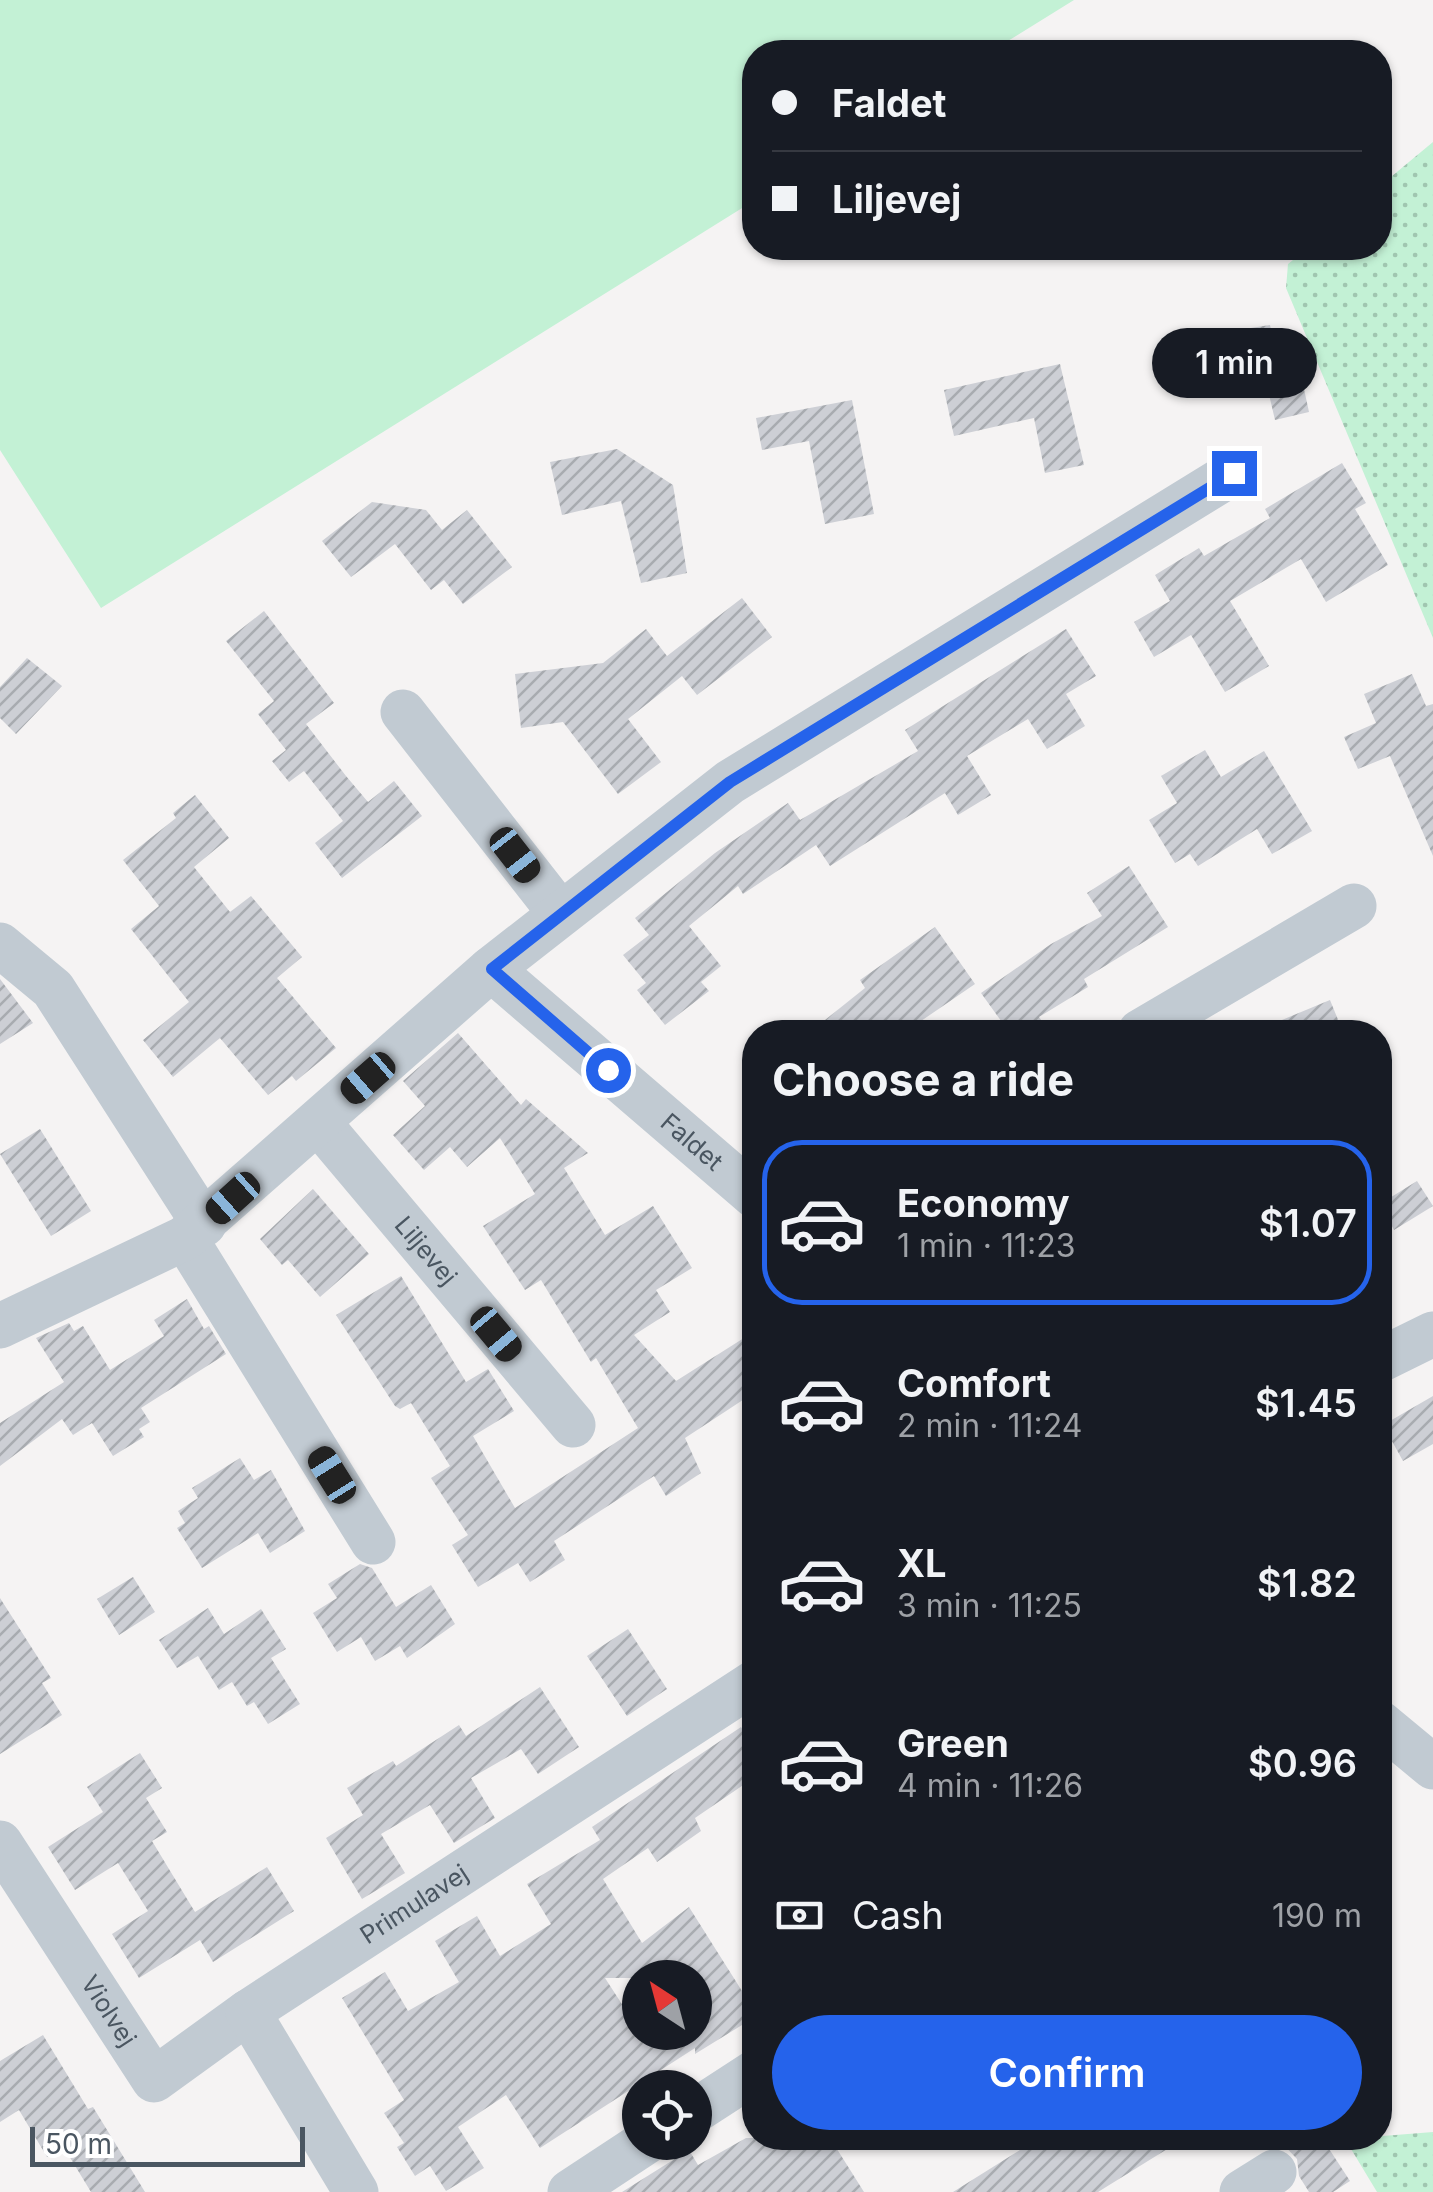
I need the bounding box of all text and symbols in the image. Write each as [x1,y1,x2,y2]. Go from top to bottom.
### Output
text: Faldet [832,80,947,126]
text: Liljevej [832,176,961,222]
callout: 1 min [1152,328,1316,398]
text: 1 min [1195,343,1274,382]
route end [1212,451,1257,496]
car [485,822,545,888]
car [336,1047,400,1109]
route start [586,1048,631,1093]
text: Choose a ride [772,1052,1074,1107]
street label: Faldet [655,1107,729,1177]
car [201,1167,265,1229]
icon: car [777,1178,867,1268]
text: Economy [897,1180,1070,1226]
text: $1.07 [1259,1200,1357,1246]
street label: Liljevej [389,1210,464,1291]
text: 1 min · 11:23 [897,1226,1075,1265]
car [465,1301,527,1367]
icon: car [777,1358,867,1448]
text: Comfort [897,1360,1051,1406]
text: $1.45 [1255,1380,1357,1426]
text: 2 min · 11:24 [897,1406,1082,1445]
car [303,1442,361,1508]
icon: car [777,1538,867,1628]
text: XL [897,1540,947,1586]
text: $1.82 [1257,1560,1357,1606]
text: 3 min · 11:25 [897,1586,1082,1625]
icon: car [777,1718,867,1808]
text: Green [897,1720,1009,1766]
text: $0.96 [1248,1740,1357,1786]
text: 4 min · 11:26 [897,1766,1083,1805]
street label: Primulavej [355,1858,474,1950]
icon: cash [772,1888,827,1943]
text: Cash [852,1892,944,1938]
text: 190 m [1272,1896,1362,1935]
north arrow [622,1960,712,2050]
map controls [622,1960,712,2160]
street label: Violvej [75,1970,143,2052]
button: Confirm [772,2015,1362,2130]
button: locate [622,2070,712,2160]
scale bar [30,2122,305,2166]
text: 50 m [45,2127,112,2161]

